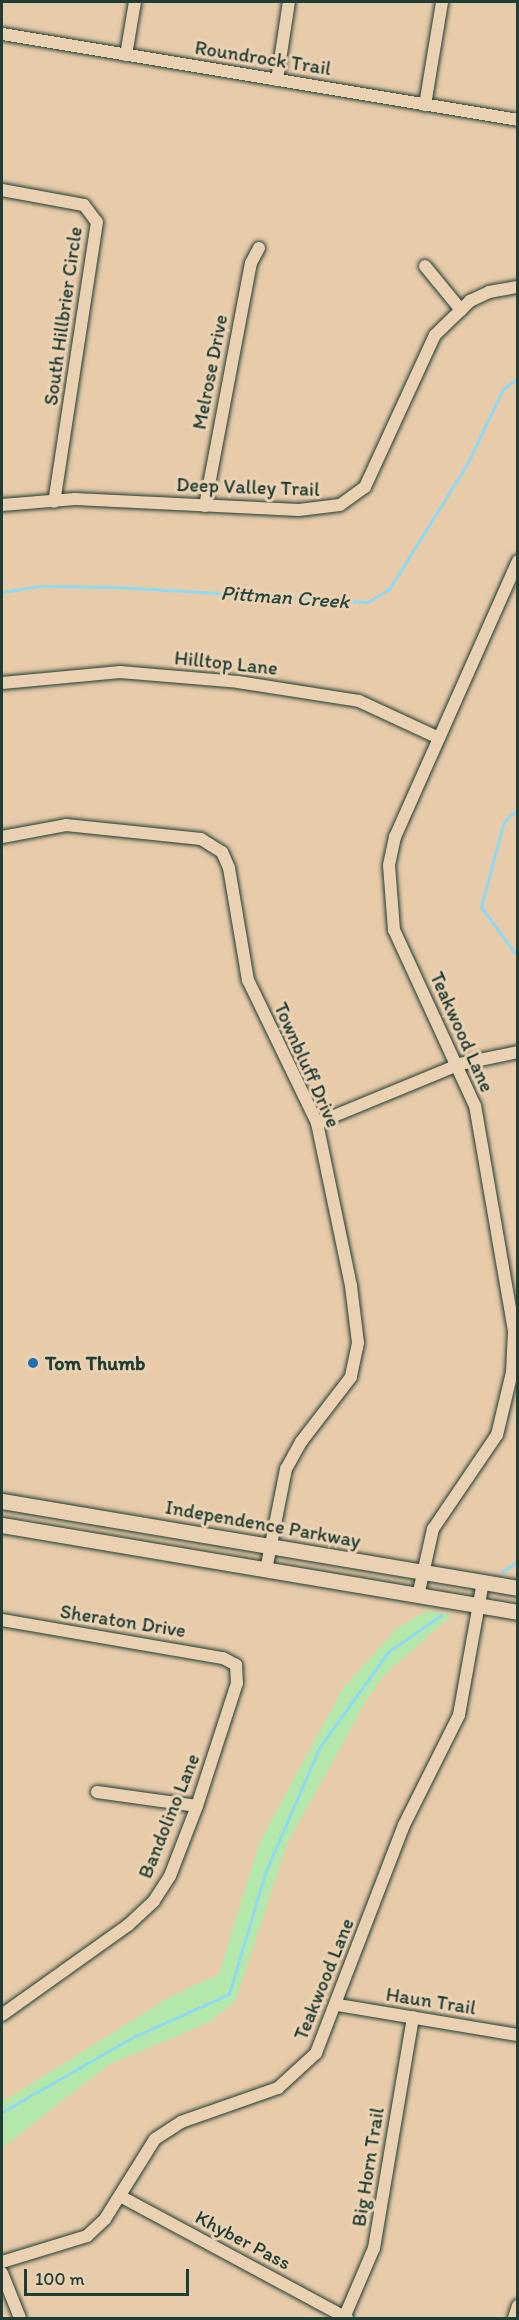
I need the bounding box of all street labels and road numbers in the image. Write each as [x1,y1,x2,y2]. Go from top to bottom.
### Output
street label: Roundrock Trail [194,35,332,81]
street label: South Hillbrier Circle [39,225,87,407]
street label: Melrose Drive [187,312,233,432]
street label: Deep Valley Trail [176,473,320,501]
street label: Hilltop Lane [173,646,279,680]
street label: Teakwood Lane [425,968,499,1096]
street label: Townbluff Drive [269,998,345,1132]
street label: Independence Parkway [164,1495,362,1553]
street label: Sheraton Drive [58,1599,188,1643]
street label: Bandolino Lane [133,1750,205,1882]
street label: Teakwood Lane [289,1914,359,2044]
street label: Haun Trail [385,1982,477,2020]
street label: Big Horn Trail [347,2106,389,2228]
street label: Khyber Pass [191,2205,295,2275]

